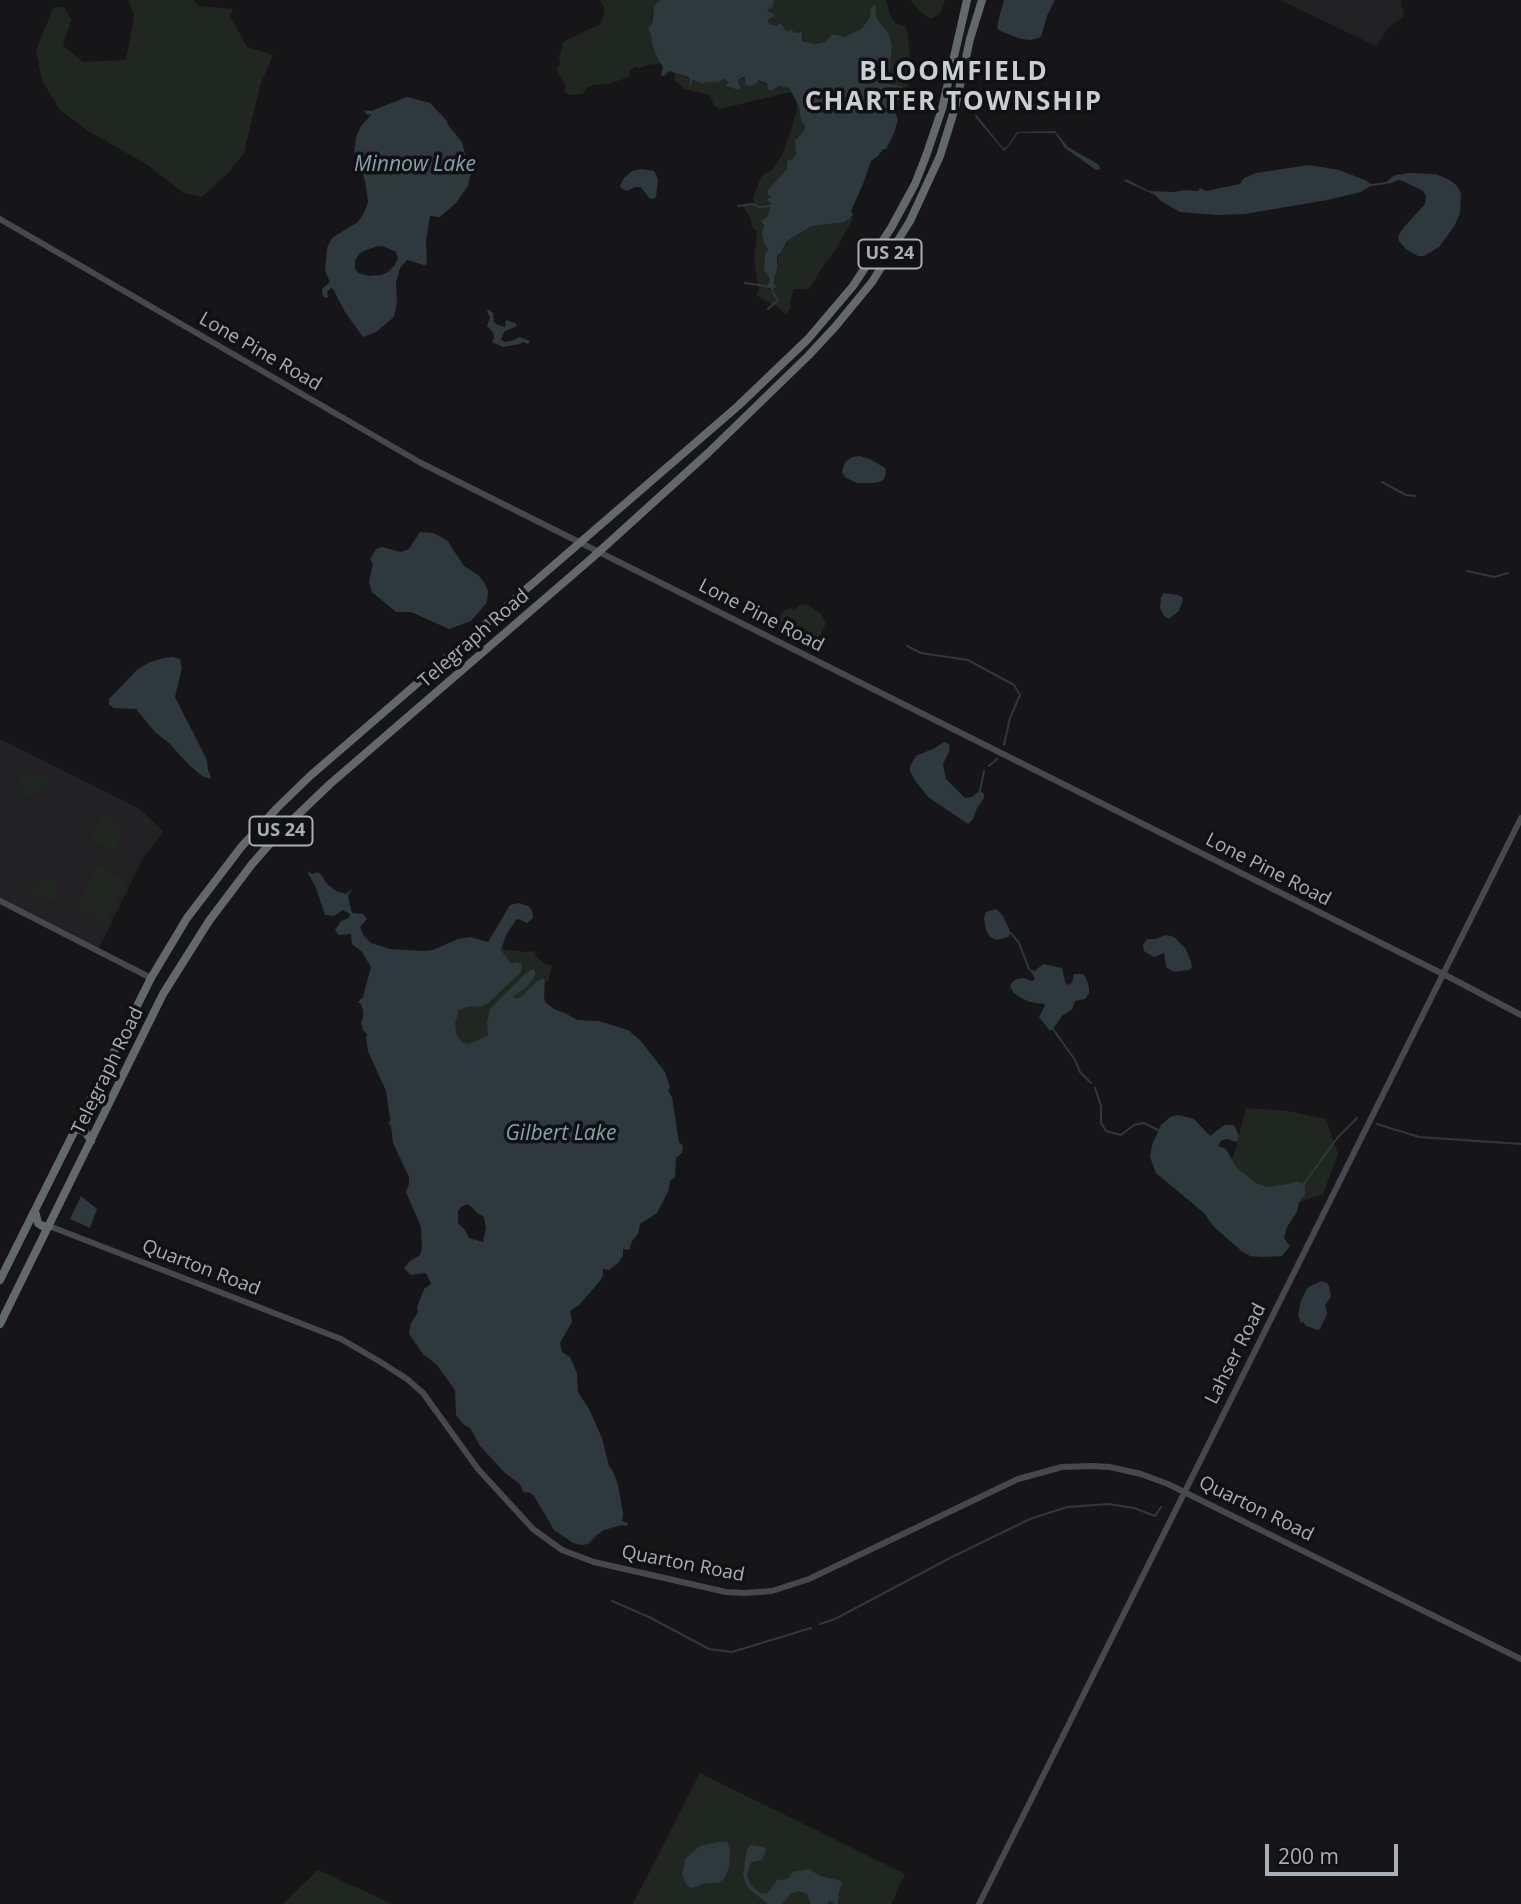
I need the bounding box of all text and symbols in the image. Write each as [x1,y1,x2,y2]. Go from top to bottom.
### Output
district label: BLOOMFIELD CHARTER TOWNSHIP [807,57,1101,119]
water label: Minnow Lake [354,152,476,178]
road number: US 24 [858,240,922,268]
street label: Lone Pine Road [195,308,325,396]
street label: Lone Pine Road [695,575,827,657]
street label: Telegraph Road [414,585,534,693]
road number: US 24 [250,816,312,846]
street label: Lone Pine Road [1202,829,1334,911]
street label: Telegraph Road [67,1004,149,1138]
water label: Gilbert Lake [506,1121,616,1147]
street label: Quarton Road [139,1235,263,1301]
street label: Lahser Road [1201,1300,1271,1408]
street label: Quarton Road [1195,1471,1317,1547]
street label: Quarton Road [620,1541,746,1587]
scale bar [1269,1830,1402,1874]
text: 200 m [1278,1842,1339,1870]

